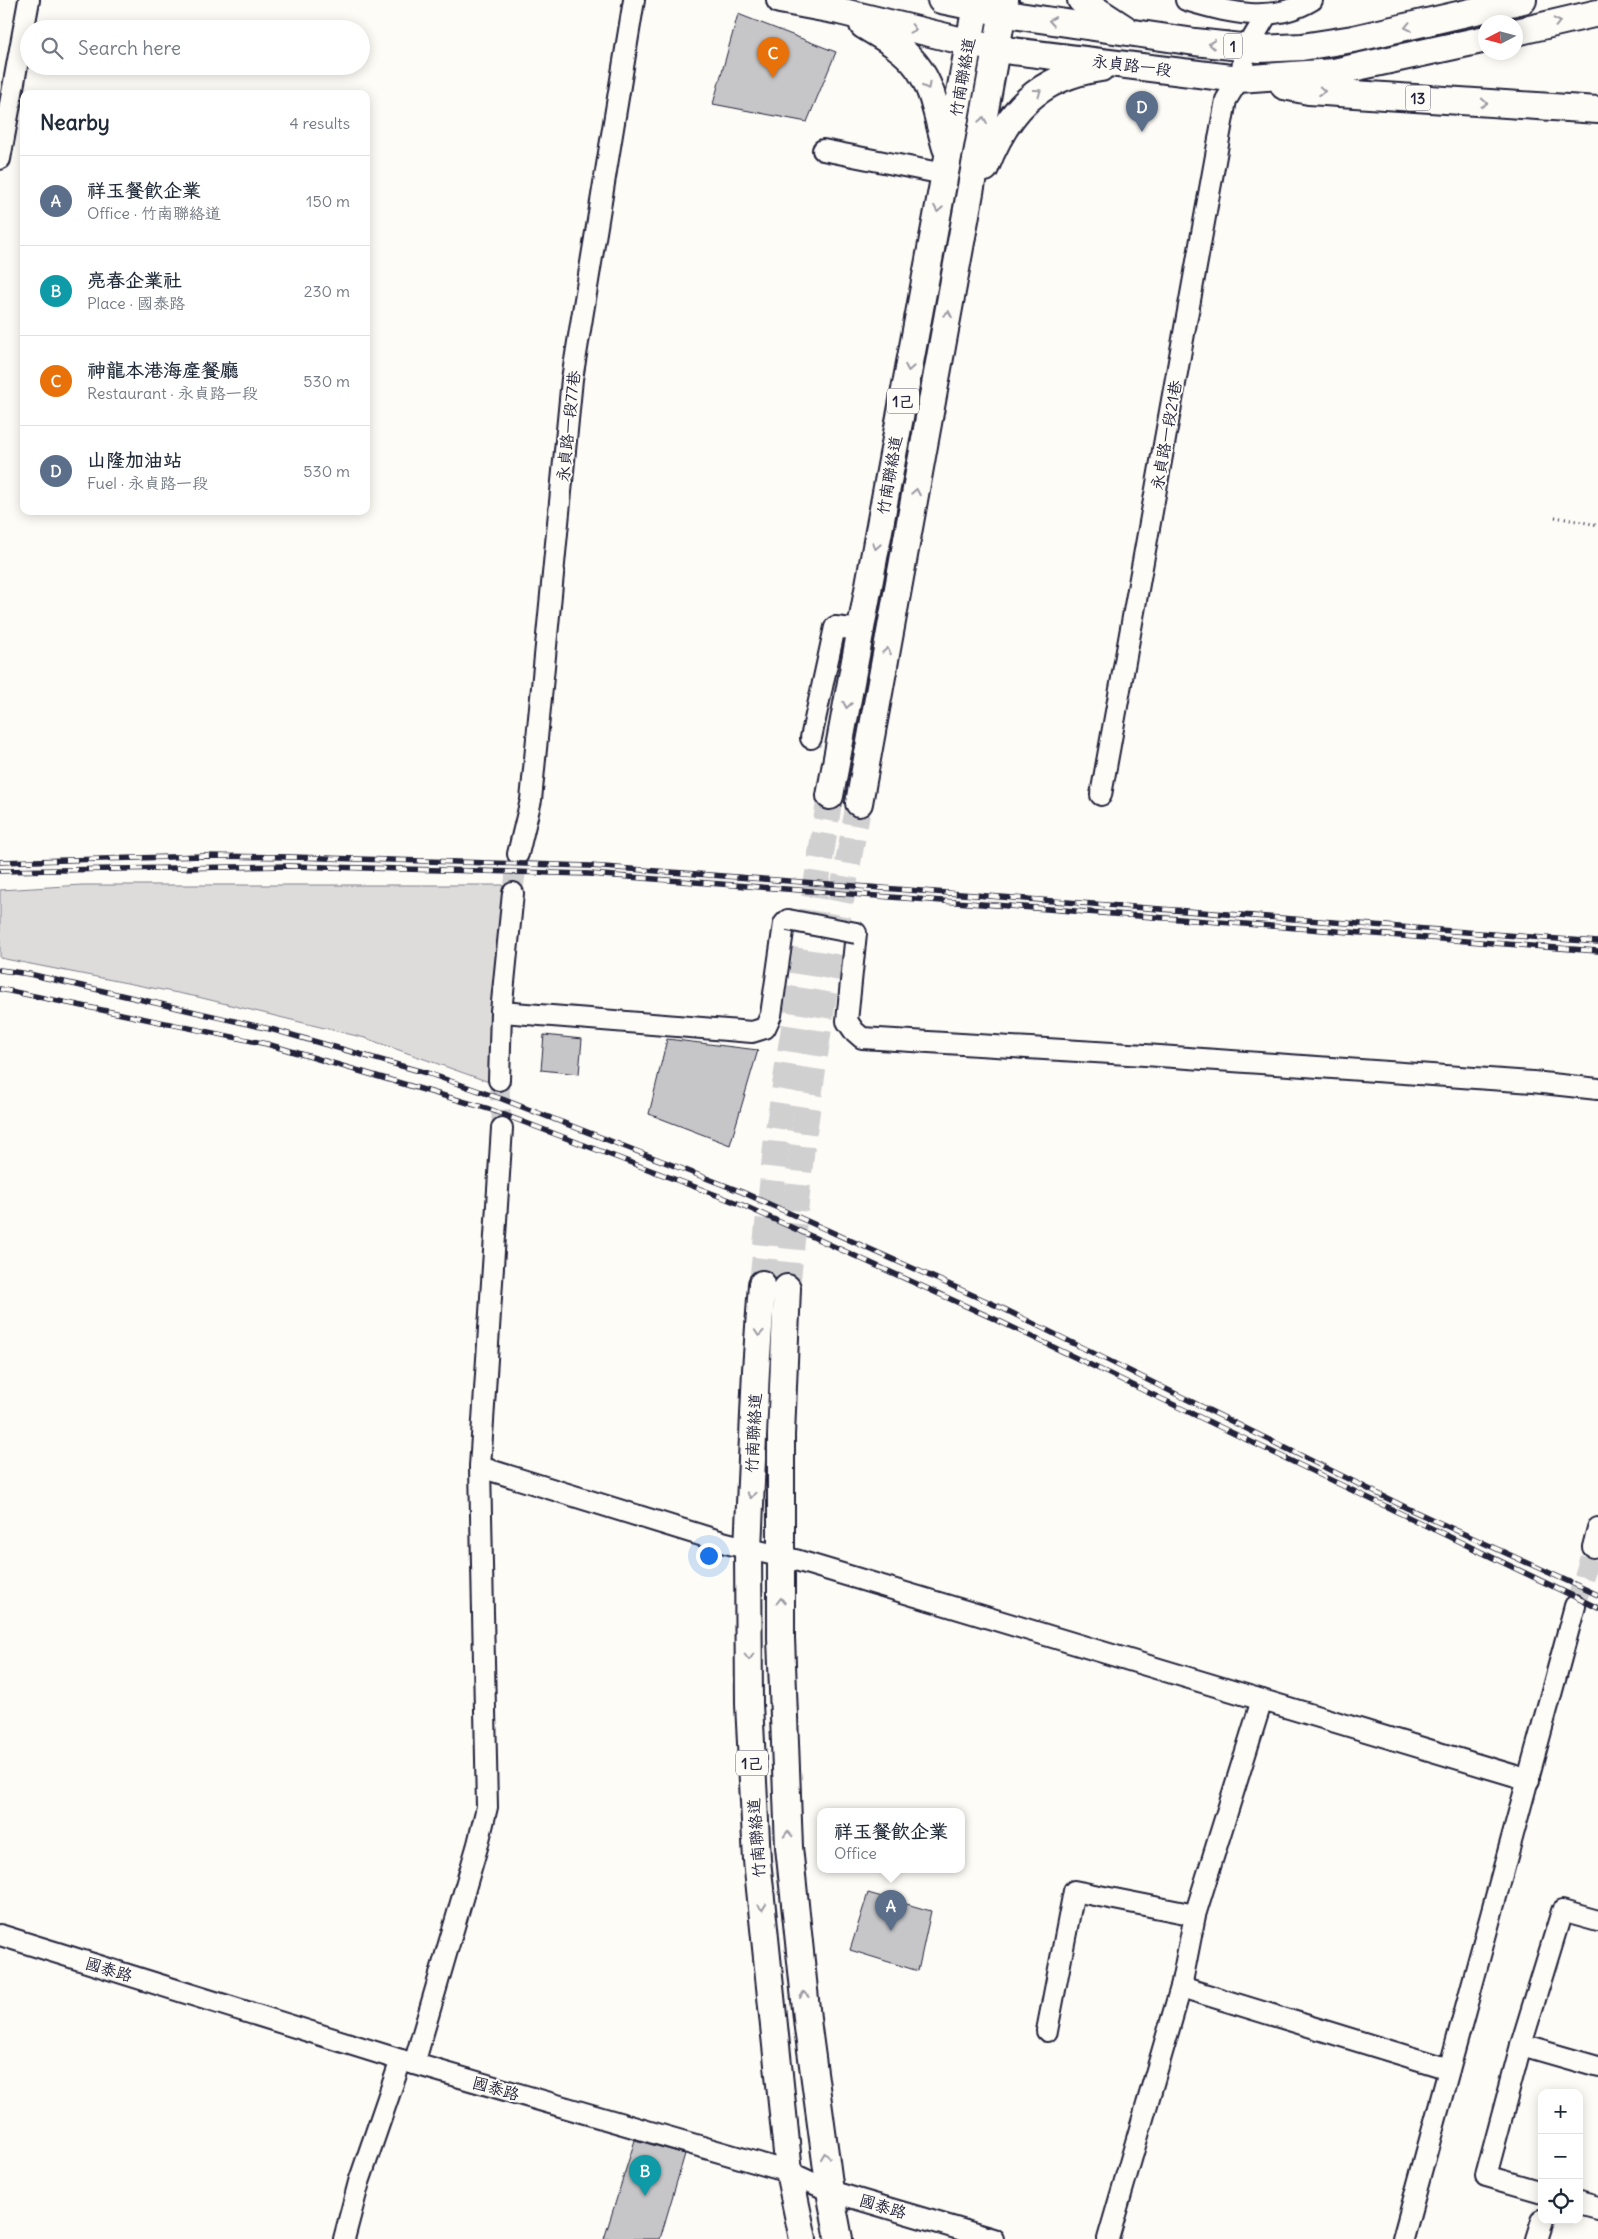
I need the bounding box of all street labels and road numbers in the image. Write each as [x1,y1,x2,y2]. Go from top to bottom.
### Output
road number: 1 [1224,34,1242,58]
street label: 竹南聯絡道 [945,36,979,118]
street label: 永貞路一段 [1091,50,1173,80]
road number: 13 [1406,86,1430,110]
street label: 永貞路一段77巷 [552,369,584,483]
street label: 永貞路一段21巷 [1147,379,1185,491]
road number: 1己 [887,388,919,414]
street label: 竹南聯絡道 [872,434,906,516]
street label: 竹南聯絡道 [741,1393,765,1473]
road number: 1己 [736,1750,768,1776]
street label: 竹南聯絡道 [743,1797,769,1879]
street label: 國泰路 [83,1952,135,1986]
street label: 國泰路 [470,2072,522,2104]
street label: 國泰路 [857,2189,909,2223]

